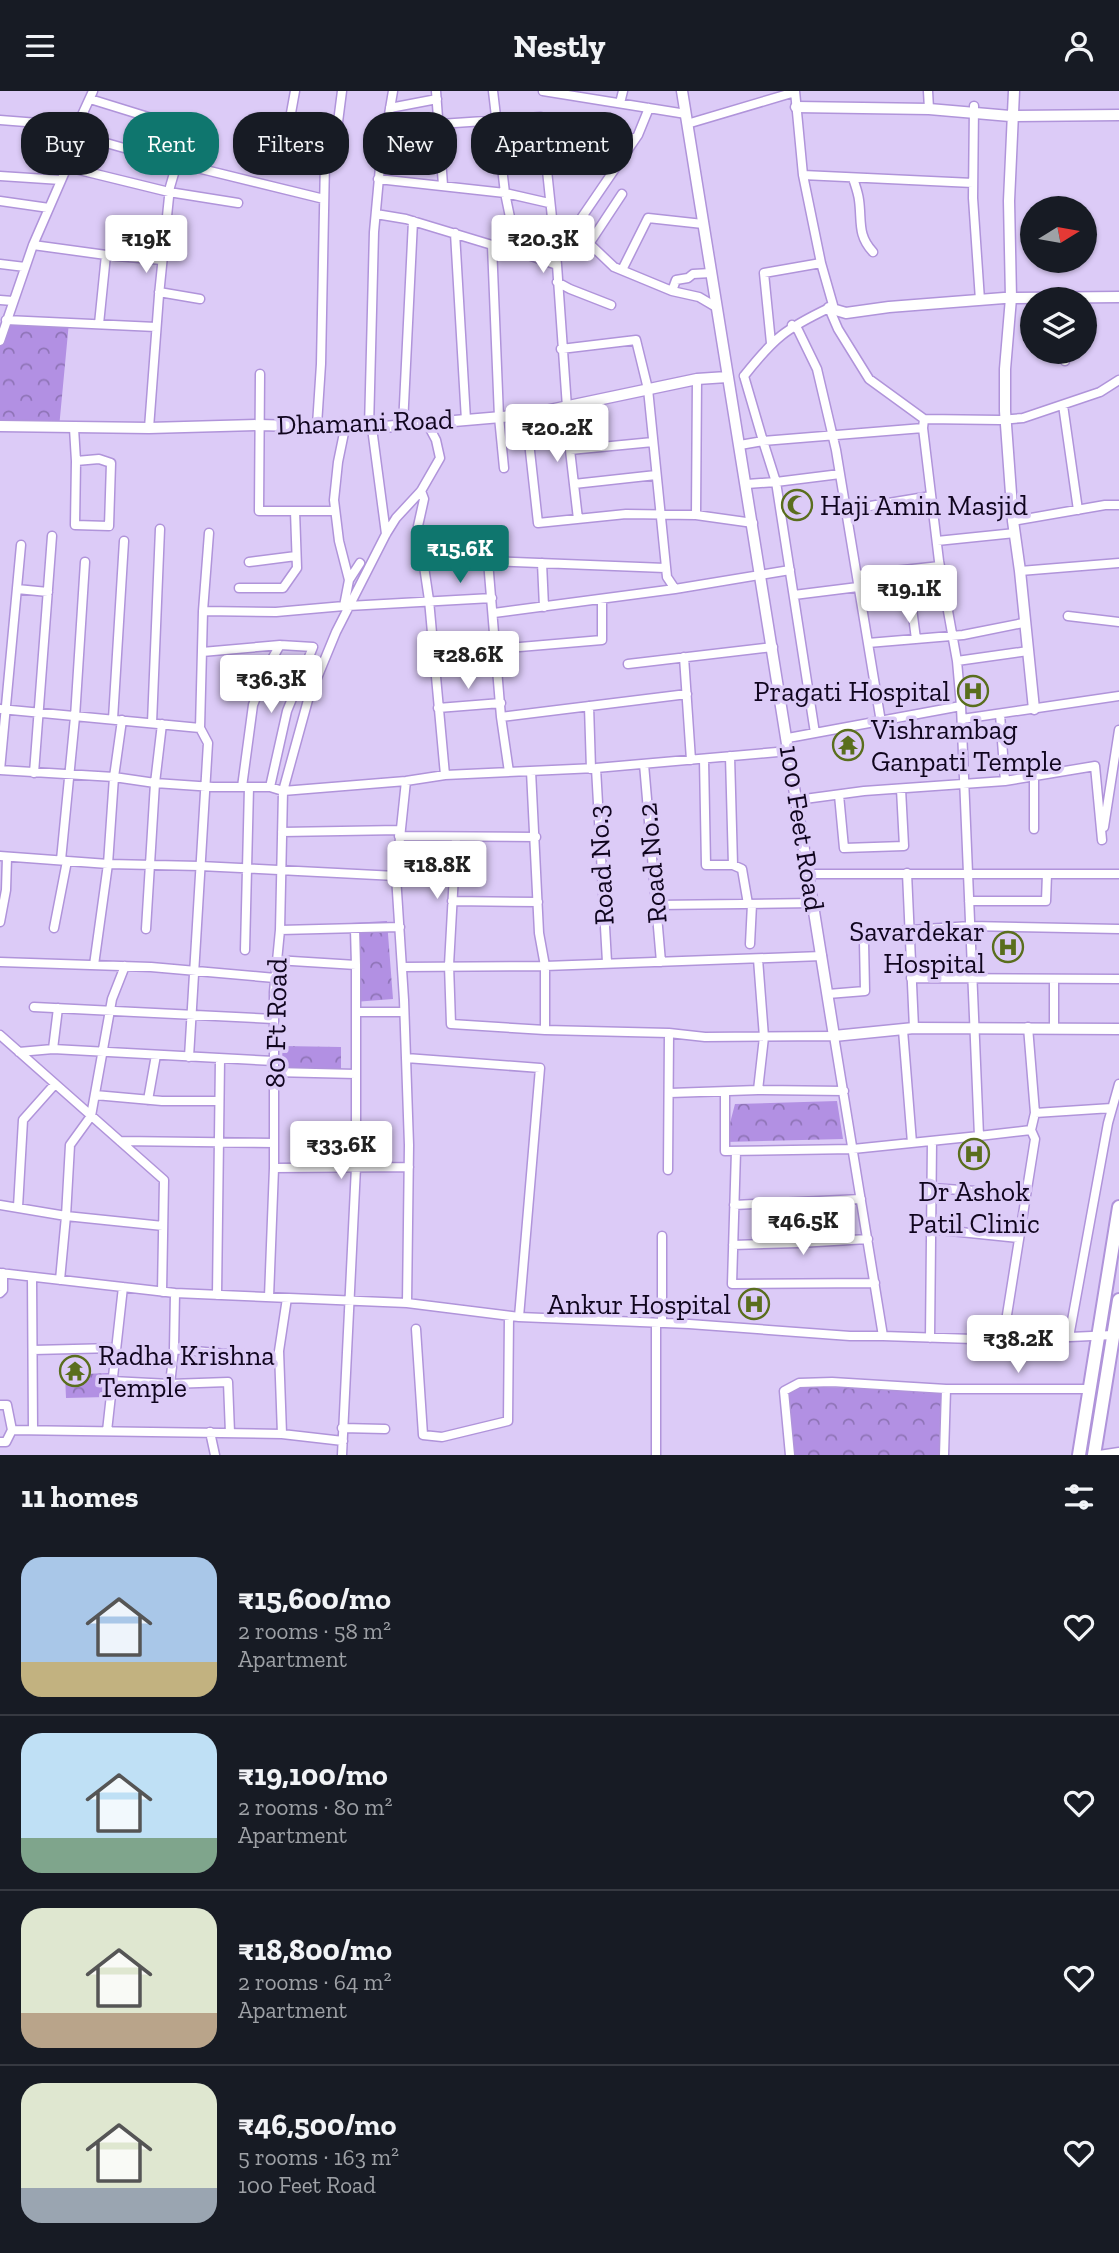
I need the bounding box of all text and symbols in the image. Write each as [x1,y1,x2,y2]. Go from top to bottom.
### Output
icon: menu [21,27,59,65]
text: Nestly [513,27,606,65]
icon: person [1060,27,1098,65]
chip: Buy [21,112,109,175]
chip: Rent [123,112,219,175]
chip: Filters [233,112,349,175]
chip: New [363,112,457,175]
chip: Apartment [471,112,633,175]
north arrow [1020,196,1097,273]
map controls [1020,196,1097,364]
pin: ₹19K [105,215,187,275]
pin: ₹20.3K [486,215,600,275]
text: ₹19K [121,224,171,252]
text: ₹20.3K [507,224,579,252]
button: layers [1020,287,1097,364]
street label: Dhamani Road [276,402,454,442]
pin: ₹20.2K [500,405,614,464]
text: ₹20.2K [521,413,593,441]
mosque icon: Haji Amin Masjid [780,488,814,522]
place label: Haji Amin Masjid [820,489,1028,522]
pin: ₹15.6K [403,525,517,585]
text: ₹15.6K [427,534,493,562]
pin: ₹19.1K [852,566,966,625]
text: ₹19.1K [877,574,941,602]
pin: ₹28.6K [411,631,525,691]
text: ₹28.6K [433,640,503,668]
pin: ₹36.3K [214,655,328,715]
text: ₹36.3K [236,664,306,692]
hospital icon: Pragati Hospital [956,674,990,708]
place label: Pragati Hospital [753,675,950,708]
place label: Vishrambag Ganpati Temple [870,713,1062,778]
temple icon: Vishrambag Ganpati Temple [831,728,865,762]
street label: 100 Feet Road [773,743,831,913]
street label: Road No.2 [630,801,674,925]
street label: Road No.3 [581,804,621,926]
pin: ₹18.8K [380,841,494,901]
text: ₹18.8K [403,850,471,878]
place label: Savardekar Hospital [849,915,985,980]
hospital icon: Savardekar Hospital [991,930,1025,964]
street label: 80 Ft Road [258,958,294,1088]
pin: ₹33.6K [284,1121,398,1181]
text: ₹33.6K [306,1130,376,1158]
hospital icon: Dr Ashok Patil Clinic [957,1137,991,1171]
place label: Dr Ashok Patil Clinic [908,1175,1040,1240]
pin: ₹46.5K [746,1197,860,1257]
text: ₹46.5K [768,1206,838,1234]
hospital icon: Ankur Hospital [737,1287,771,1321]
place label: Ankur Hospital [547,1288,731,1321]
pin: ₹38.2K [961,1315,1075,1375]
text: ₹38.2K [983,1324,1053,1352]
place label: Radha Krishna Temple [98,1339,275,1404]
temple icon: Radha Krishna Temple [58,1354,92,1388]
icon: filters [1060,1478,1098,1516]
text: 11 homes [21,1479,139,1515]
text: ₹15,600/mo [238,1581,391,1617]
icon: home [77,1585,161,1669]
icon: heart [1060,1608,1098,1646]
text: 2 rooms · 58 m² [238,1617,391,1645]
text: Apartment [238,1645,347,1673]
text: ₹19,100/mo [238,1757,388,1793]
icon: home [77,1761,161,1845]
icon: heart [1060,1784,1098,1822]
text: 2 rooms · 80 m² [238,1793,392,1821]
text: Apartment [238,1821,347,1849]
text: ₹18,800/mo [238,1932,392,1968]
icon: home [77,1936,161,2020]
icon: heart [1060,1959,1098,1997]
text: 2 rooms · 64 m² [238,1968,391,1996]
text: Apartment [238,1996,347,2024]
text: ₹46,500/mo [238,2107,396,2143]
icon: home [77,2111,161,2195]
icon: heart [1060,2134,1098,2172]
text: 5 rooms · 163 m² [238,2143,399,2171]
text: 100 Feet Road [238,2171,376,2199]

